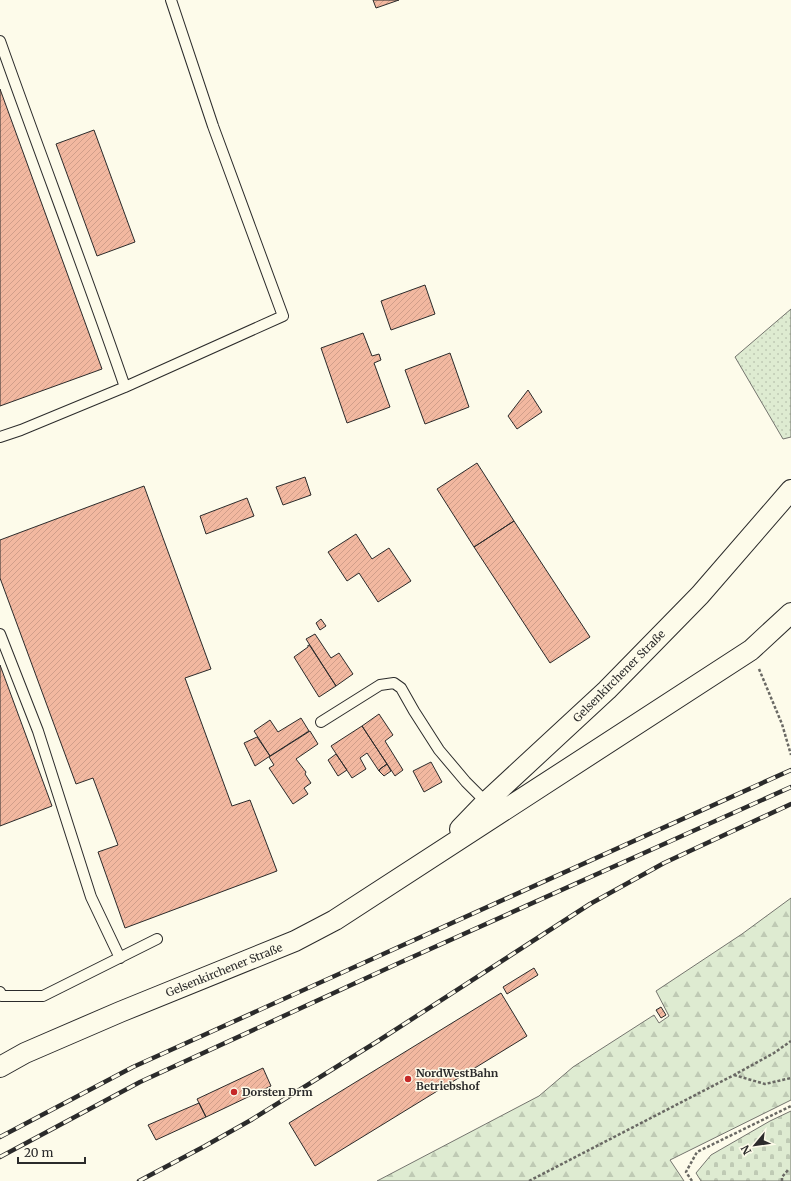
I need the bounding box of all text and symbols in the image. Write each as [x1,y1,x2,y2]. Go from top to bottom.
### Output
street label: Gelsenkirchener Straße [570,627,668,725]
street label: Gelsenkirchener Straße [164,940,285,1000]
place label: NordWestBahn Betriebshof [416,1066,499,1093]
marker: NordWestBahn Betriebshof [403,1074,413,1084]
place label: Dorsten Drm [242,1085,313,1099]
marker: Dorsten Drm [229,1087,239,1097]
north arrow [735,1125,775,1165]
scale bar [18,1139,85,1165]
text: N [738,1142,754,1157]
text: 20 m [24,1145,53,1160]

